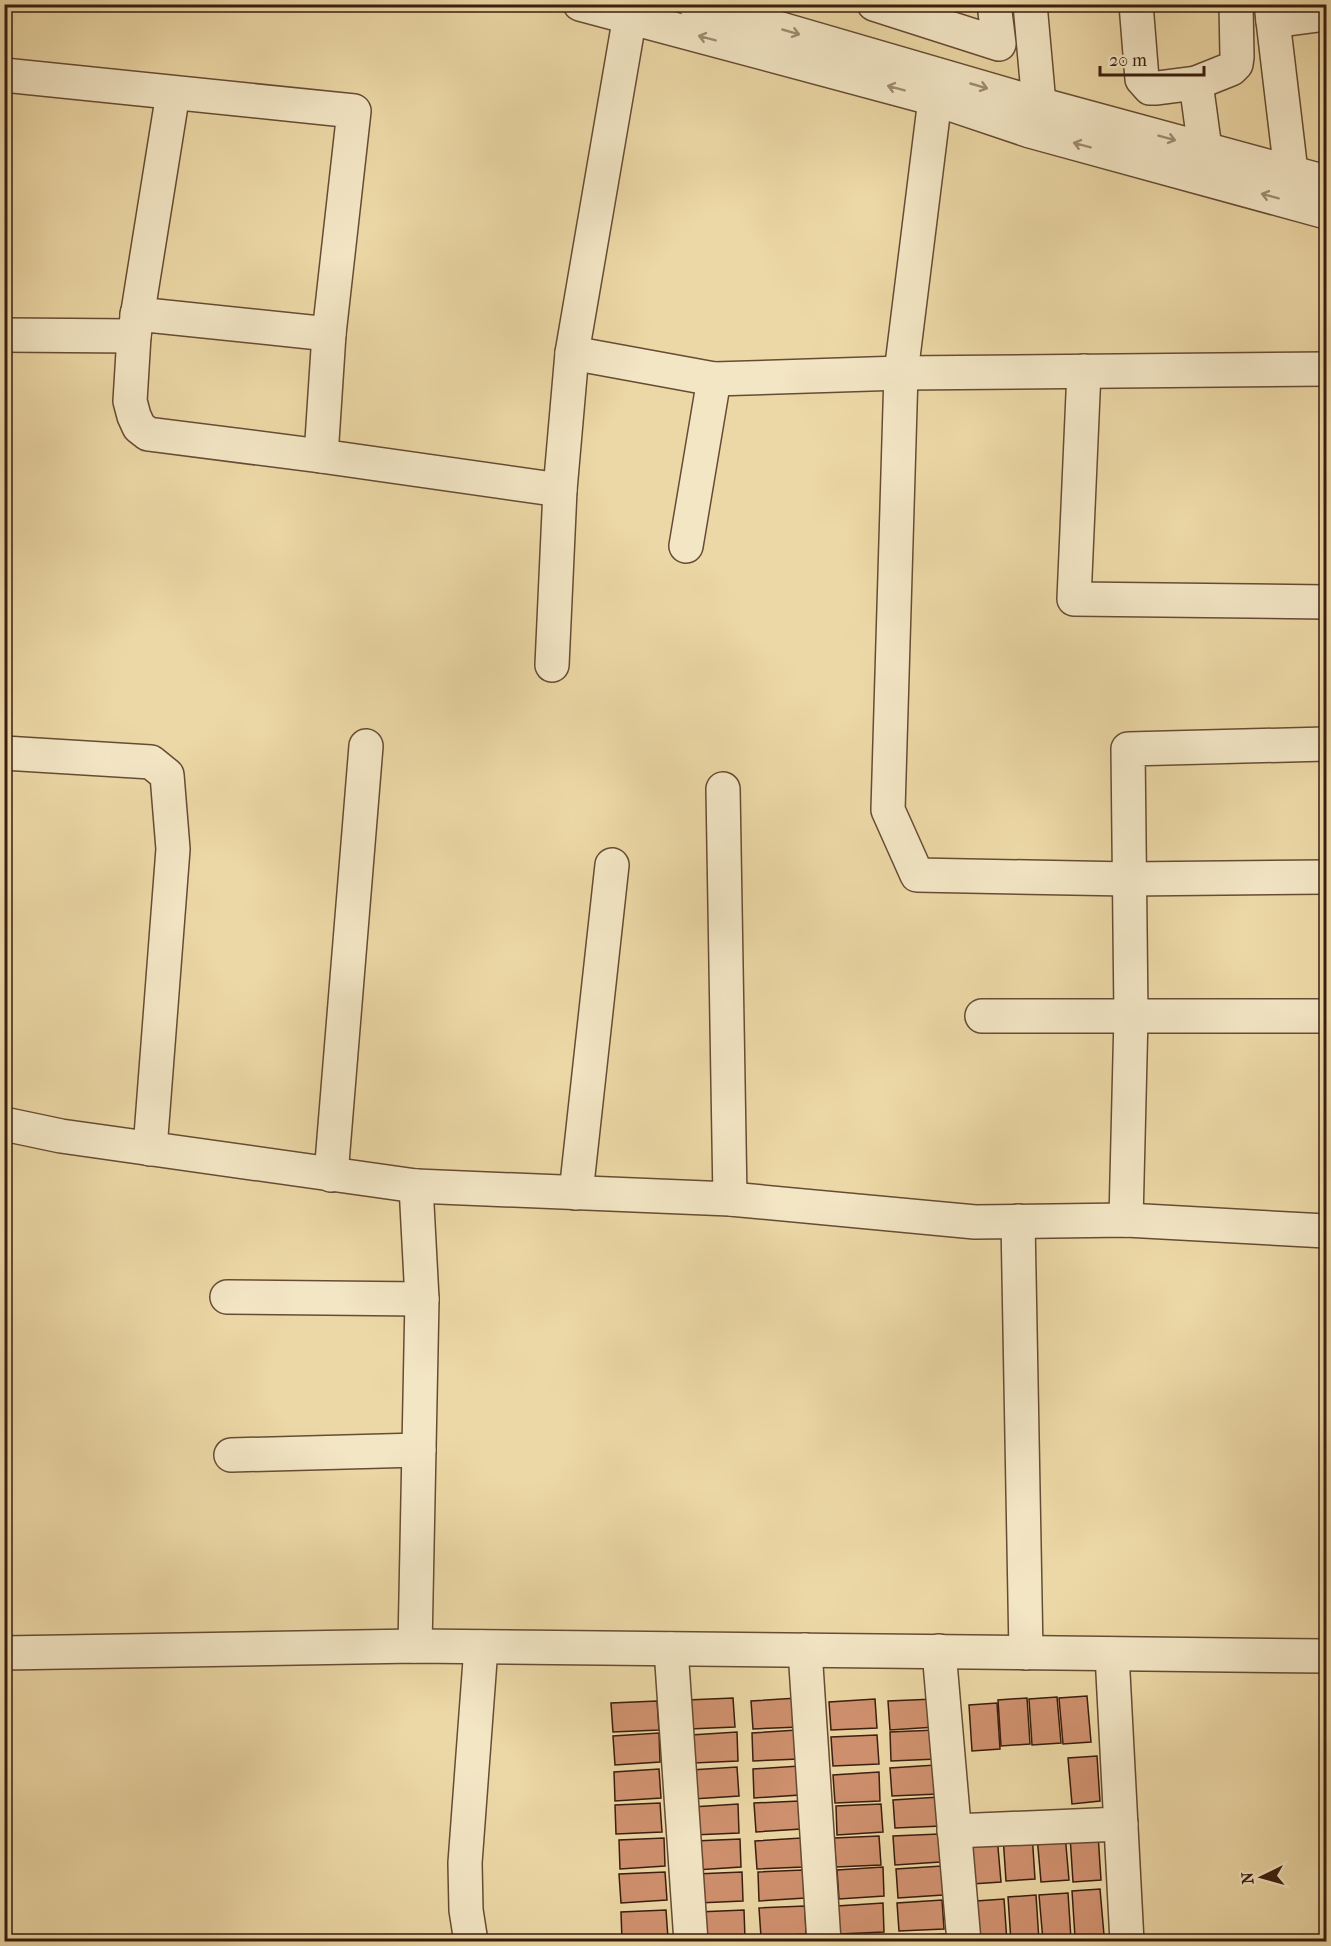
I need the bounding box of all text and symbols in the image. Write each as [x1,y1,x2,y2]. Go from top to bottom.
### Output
one-way arrow [782,27,801,38]
one-way arrow [698,31,717,43]
scale bar [1100,39,1204,77]
text: 20 m [1109,50,1147,71]
one-way arrow [969,81,988,92]
one-way arrow [887,82,906,93]
one-way arrow [1157,133,1176,145]
one-way arrow [1073,139,1092,151]
one-way arrow [1261,190,1280,202]
north arrow [1232,1847,1292,1907]
text: N [1237,1871,1258,1885]

